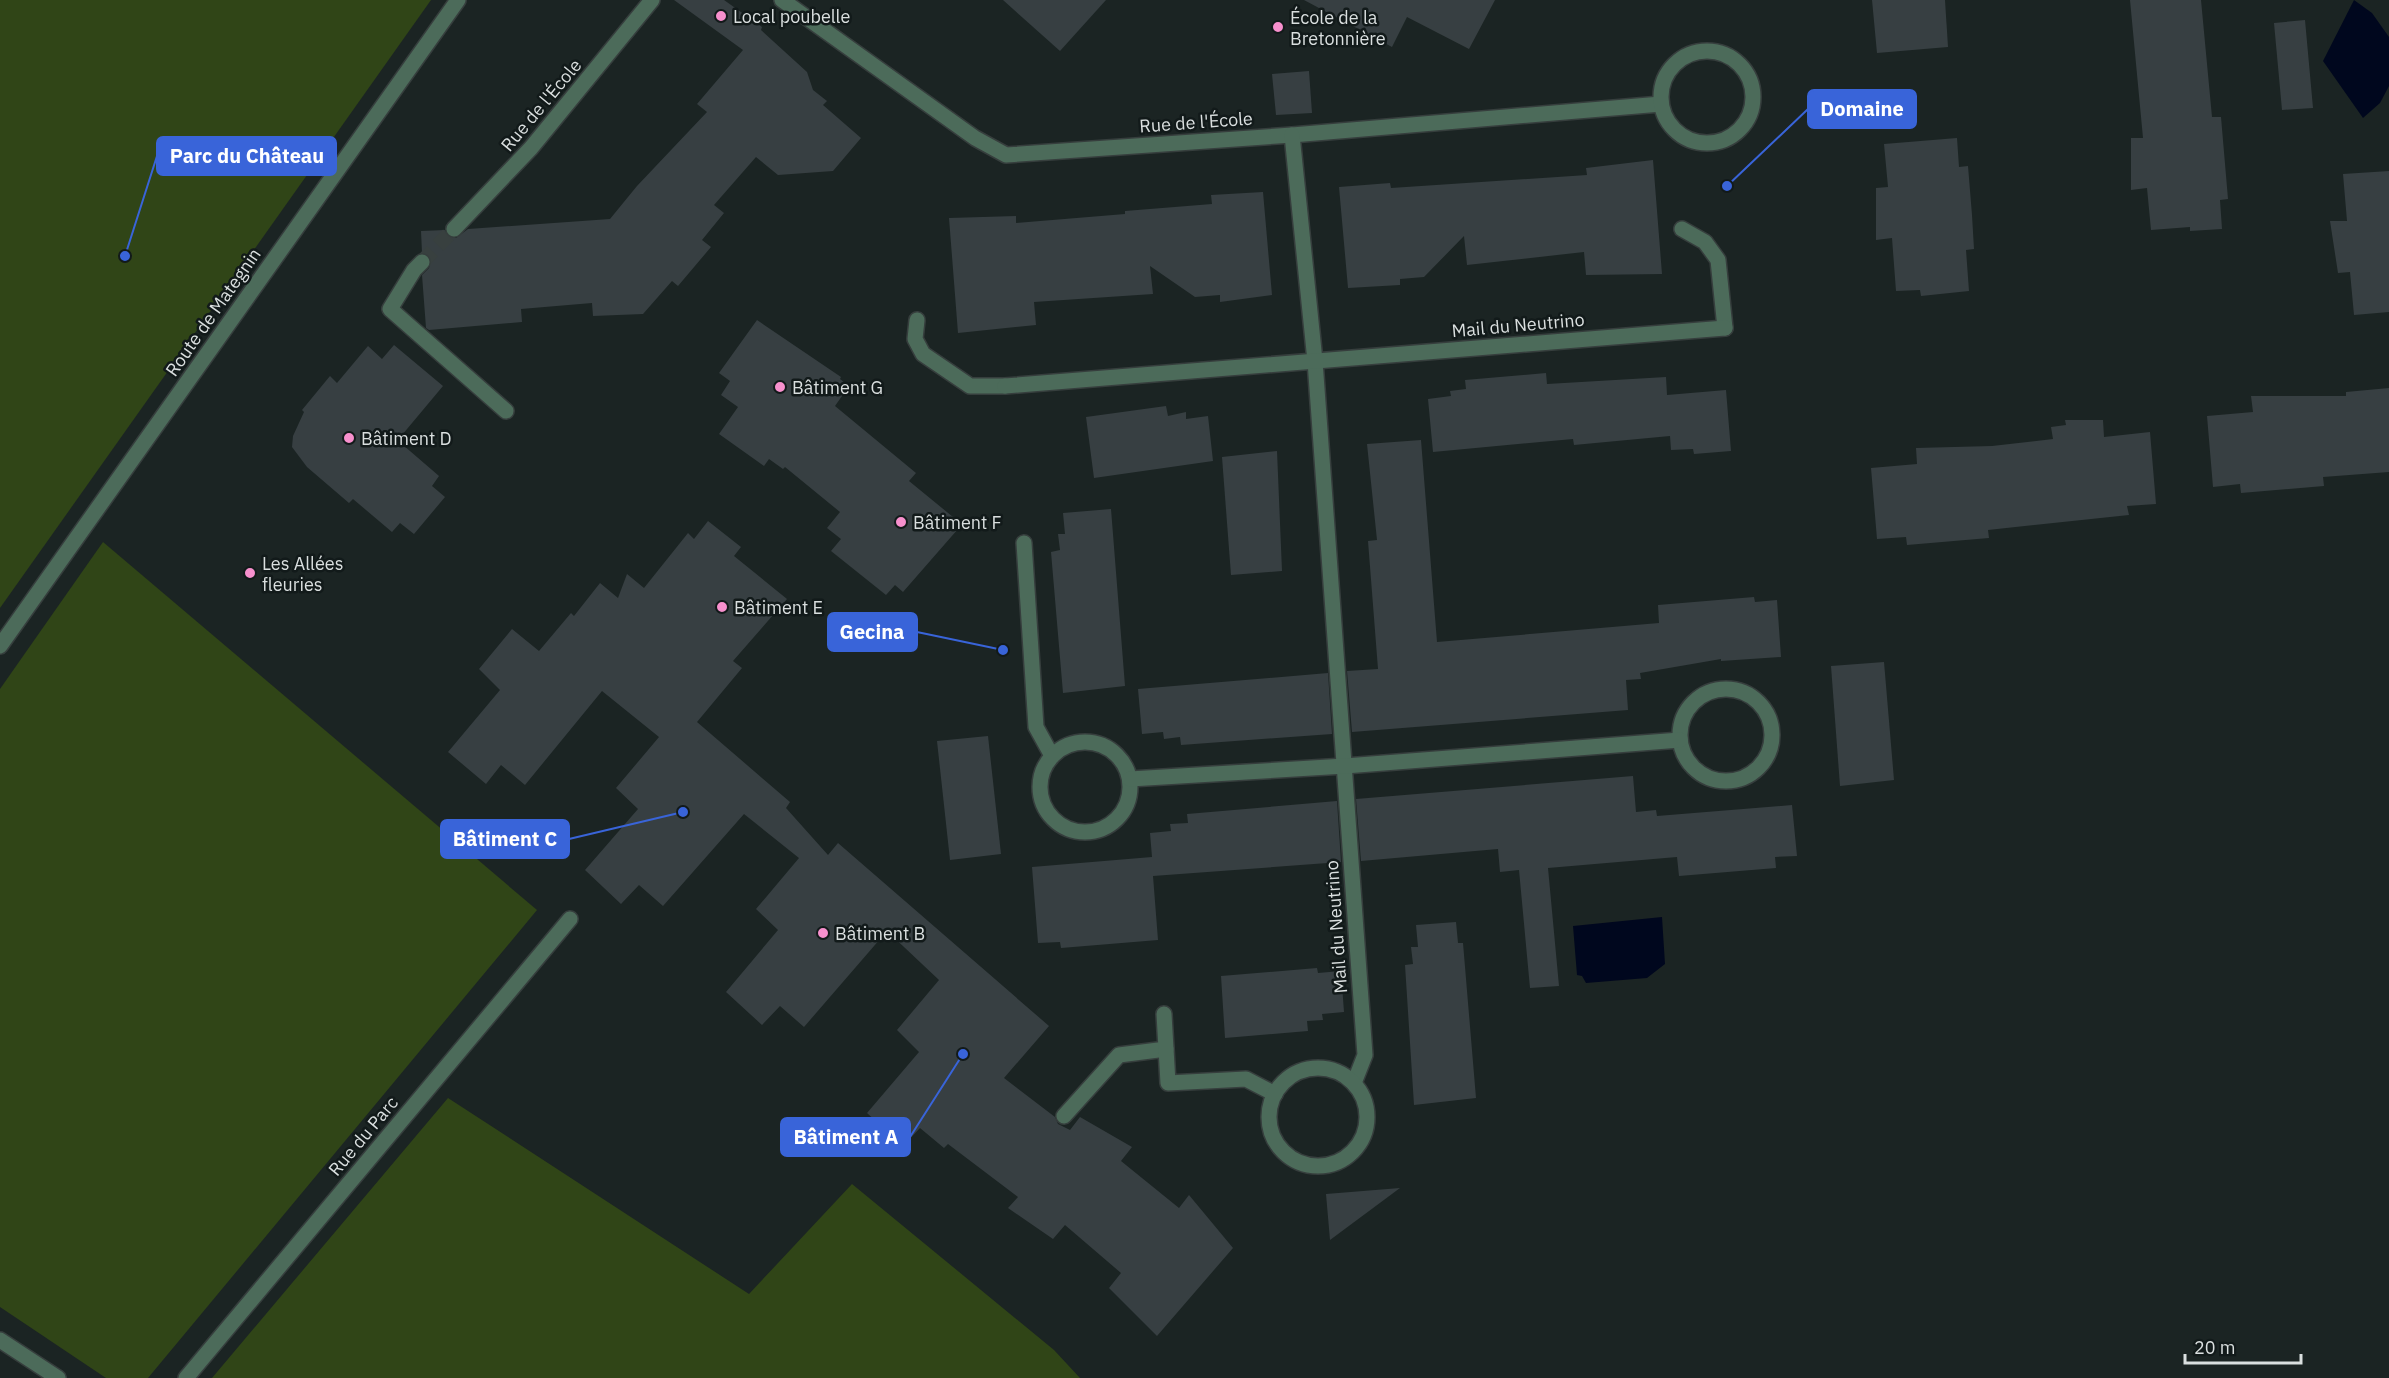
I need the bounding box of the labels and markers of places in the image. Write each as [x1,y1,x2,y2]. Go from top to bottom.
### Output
place label: Local poubelle [733,5,850,28]
place label: École de la Bretonnière [1290,6,1386,50]
marker: Local poubelle [714,9,728,23]
marker: École de la Bretonnière [1271,20,1285,34]
callout: Domaine [1808,90,1916,128]
callout: Parc du Château [157,137,336,175]
place label: Bâtiment G [792,376,883,399]
marker: Bâtiment G [773,380,787,394]
place label: Bâtiment D [361,427,452,450]
marker: Bâtiment D [342,431,356,445]
place label: Bâtiment F [913,511,1002,534]
marker: Bâtiment F [894,515,908,529]
place label: Les Allées fleuries [262,552,344,596]
marker: Les Allées fleuries [243,566,257,580]
place label: Bâtiment E [734,596,823,619]
marker: Bâtiment E [715,600,729,614]
callout: Gecina [828,613,917,651]
callout: Bâtiment C [441,820,569,858]
place label: Bâtiment B [835,922,925,945]
marker: Bâtiment B [816,926,830,940]
callout: Bâtiment A [781,1118,910,1156]

